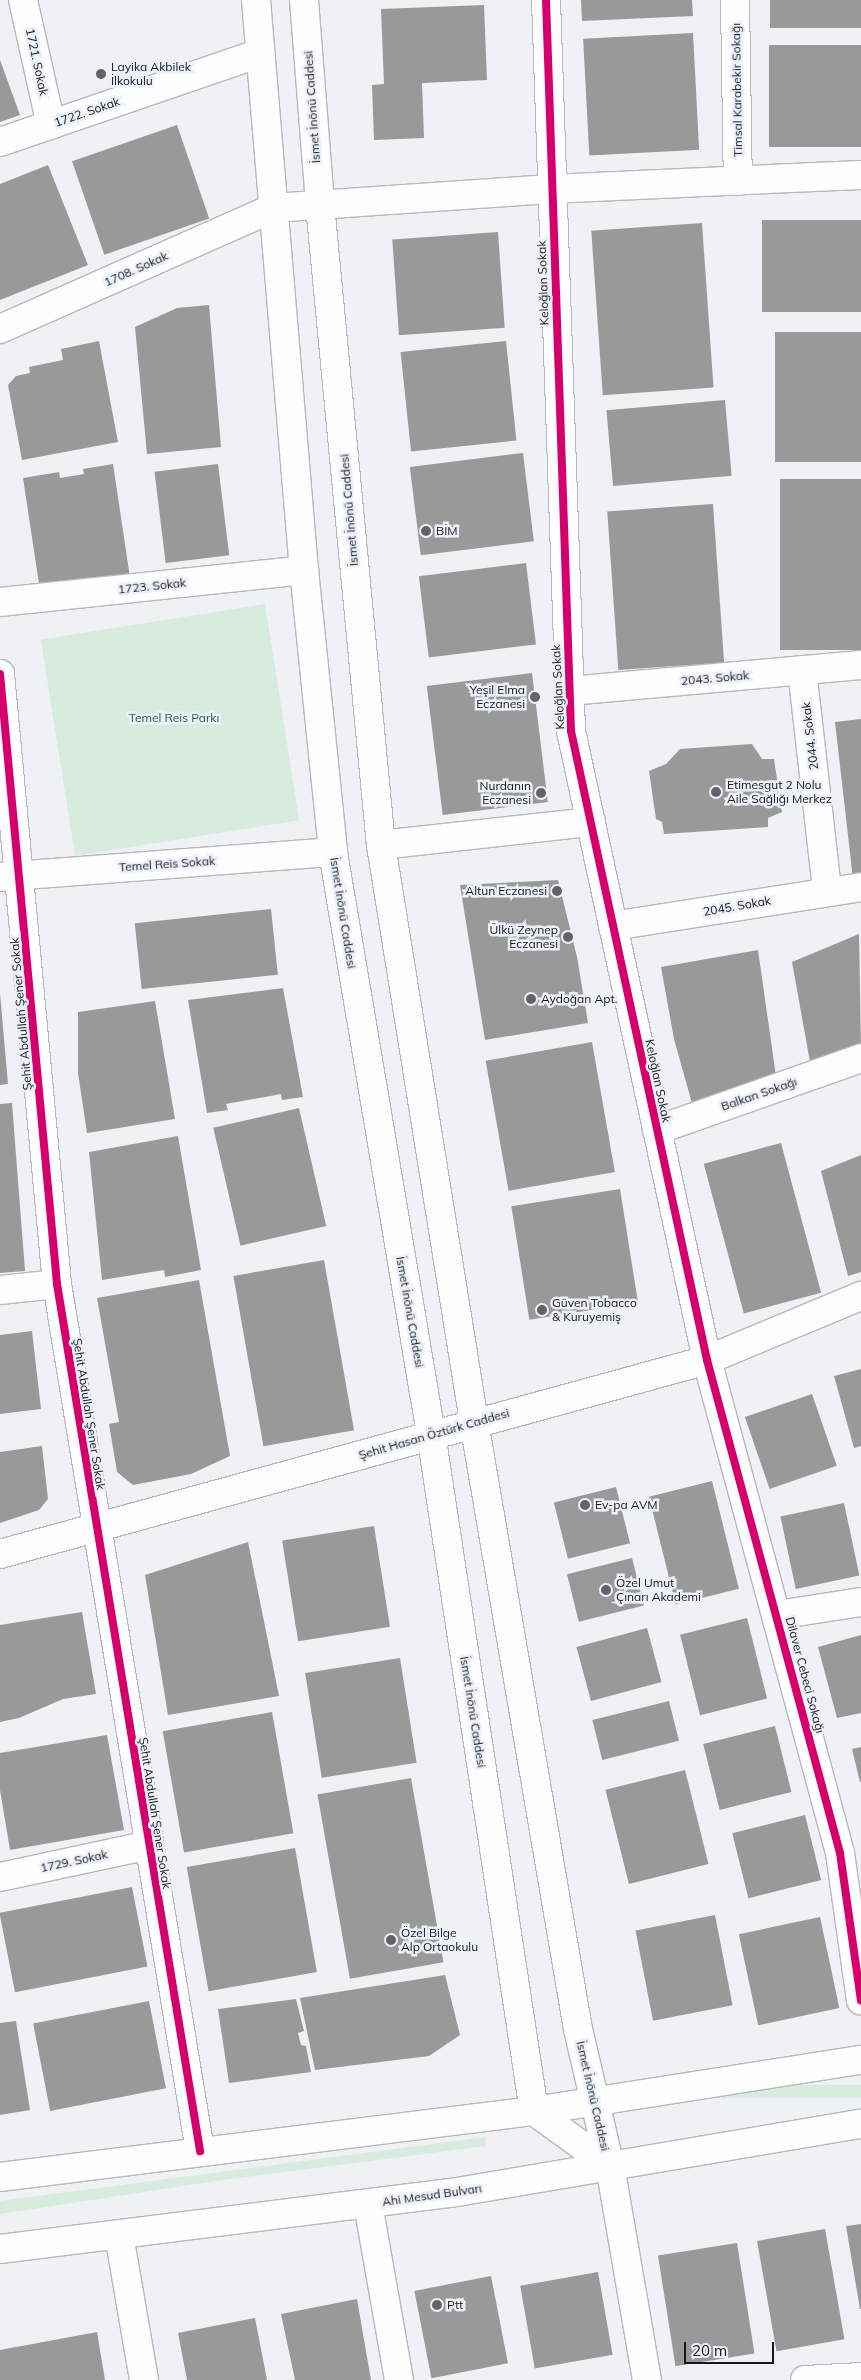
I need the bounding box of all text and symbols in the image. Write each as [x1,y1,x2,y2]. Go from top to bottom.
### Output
street label: Timsal Karabekir Sokağı [729,23,745,157]
street label: 1721. Sokak [23,27,51,97]
street label: İsmet İnönü Caddesi [301,50,323,164]
place label: Layika Akbilek İlkokulu [111,60,191,88]
marker: Layika Akbilek İlkokulu [95,68,107,80]
street label: 1722. Sokak [52,94,122,130]
street label: Keloğlan Sokak [534,240,552,326]
street label: 1708. Sokak [102,248,170,290]
street label: İsmet İnönü Caddesi [337,453,361,567]
place label: BİM [436,524,458,538]
marker: BİM [420,525,432,537]
street label: 1723. Sokak [117,575,187,597]
street label: Keloğlan Sokak [549,644,567,730]
street label: 2043. Sokak [680,668,750,688]
place label: Yeşil Elma Eczanesi [470,683,525,711]
marker: Yeşil Elma Eczanesi [529,691,541,703]
street label: 2044. Sokak [799,701,821,771]
park label: Temel Reis Parkı [129,711,219,725]
place label: Etimesgut 2 Nolu Aile Sağlığı Merkez [727,778,832,806]
place label: Nurdanın Eczanesi [480,779,531,807]
marker: Etimesgut 2 Nolu Aile Sağlığı Merkez [709,785,723,799]
marker: Nurdanın Eczanesi [535,787,547,799]
street label: Temel Reis Sokak [118,853,216,875]
street label: İsmet İnönü Caddesi [327,856,359,970]
place label: Altun Eczanesi [465,884,547,898]
marker: Altun Eczanesi [551,885,563,897]
street label: 2045. Sokak [702,893,772,919]
place label: Ülkü Zeynep Eczanesi [490,923,558,951]
marker: Ülkü Zeynep Eczanesi [562,931,574,943]
street label: Şehit Abdullah Şener Sokak [7,937,35,1091]
place label: Aydoğan Apt. [541,992,617,1006]
marker: Aydoğan Apt. [525,993,537,1005]
street label: Keloğlan Sokak [642,1038,674,1124]
street label: Balkan Sokağı [719,1074,799,1114]
street label: İsmet İnönü Caddesi [393,1255,427,1369]
place label: Güven Tobacco & Kuruyemiş [552,1296,637,1324]
marker: Güven Tobacco & Kuruyemiş [536,1304,548,1316]
street label: Şehit Abdullah Şener Sokak [70,1337,108,1491]
street label: Şehit Hasan Öztürk Caddesi [357,1406,511,1462]
place label: Ev-pa AVM [595,1498,658,1512]
marker: Ev-pa AVM [579,1499,591,1511]
place label: Özel Umut Çınarı Akademi [616,1576,701,1604]
marker: Özel Umut Çınarı Akademi [600,1584,612,1596]
street label: Dilaver Cebeci Sokağı [783,1615,827,1735]
street label: İsmet İnönü Caddesi [457,1655,489,1769]
street label: Şehit Abdullah Şener Sokak [136,1736,174,1890]
street label: 1729. Sokak [39,1847,109,1875]
place label: Özel Bilge Alp Ortaokulu [401,1926,478,1954]
marker: Özel Bilge Alp Ortaokulu [385,1934,397,1946]
street label: İsmet İnönü Caddesi [573,2040,613,2152]
street label: Ahi Mesud Bulvarı [381,2181,483,2209]
place label: Ptt [447,2298,463,2312]
marker: Ptt [431,2299,443,2311]
scale bar [686,2332,776,2364]
text: 20 m [692,2341,727,2360]

